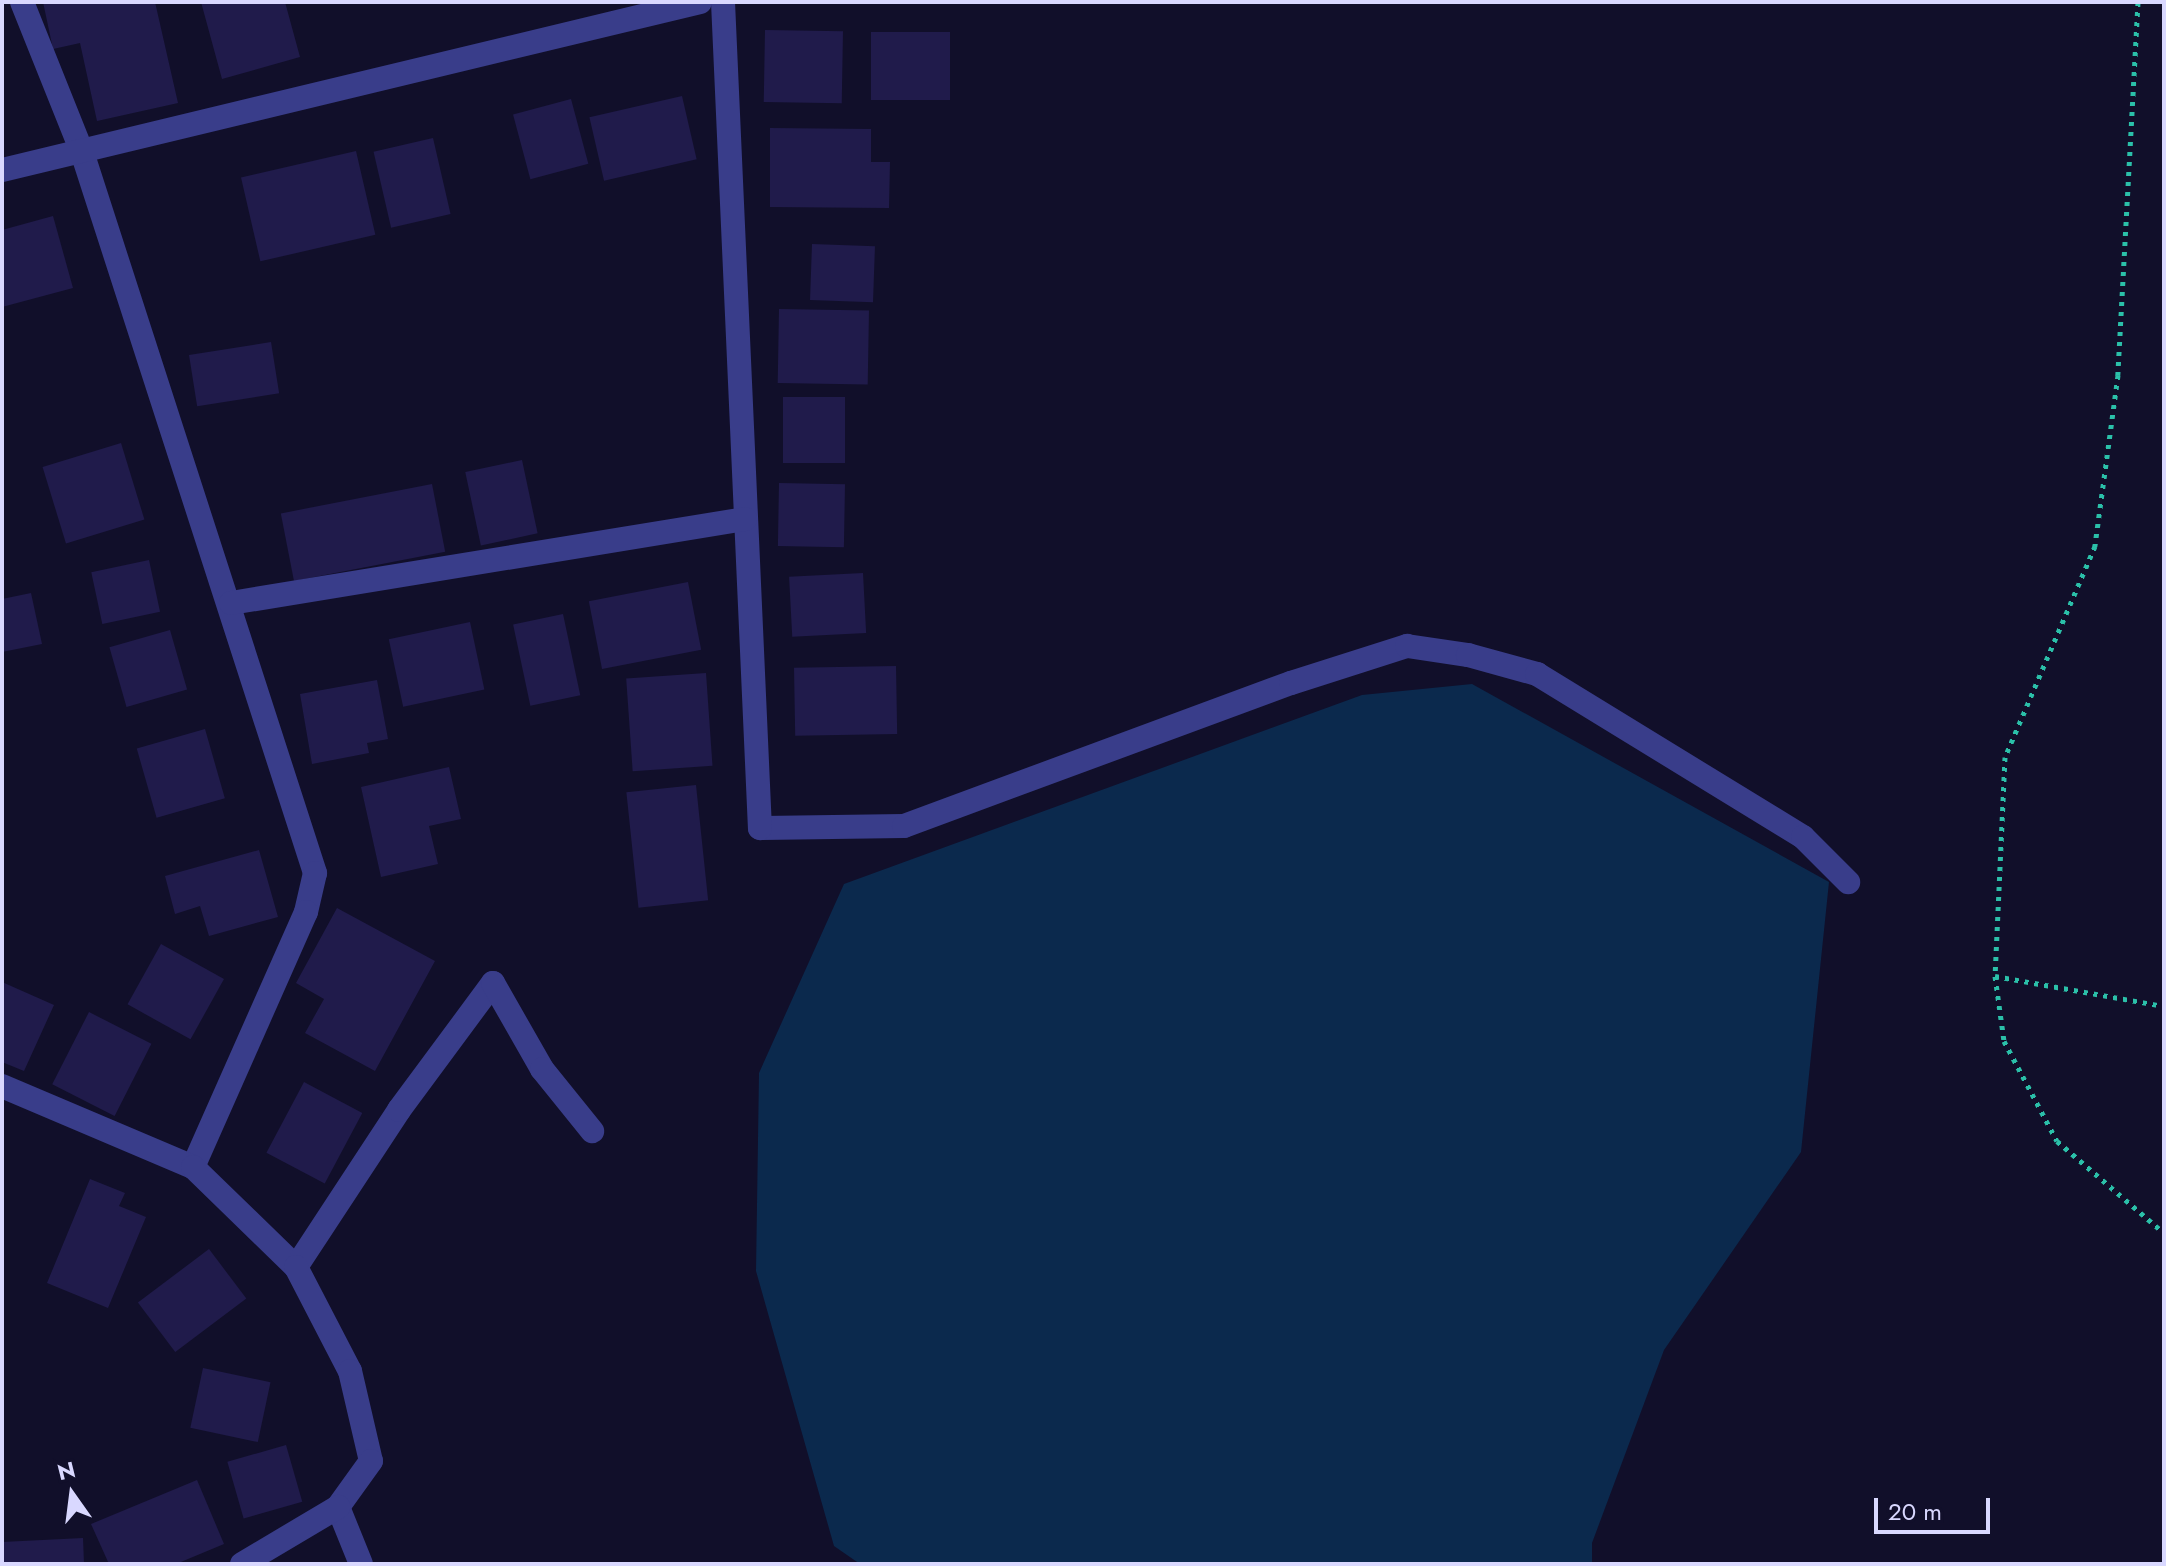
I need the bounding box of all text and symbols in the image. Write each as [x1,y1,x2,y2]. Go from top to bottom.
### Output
text: N [54,1453,79,1488]
north arrow [32,1454,112,1534]
scale bar [1878,1482,1994,1532]
text: 20 m [1888,1494,1942,1529]

